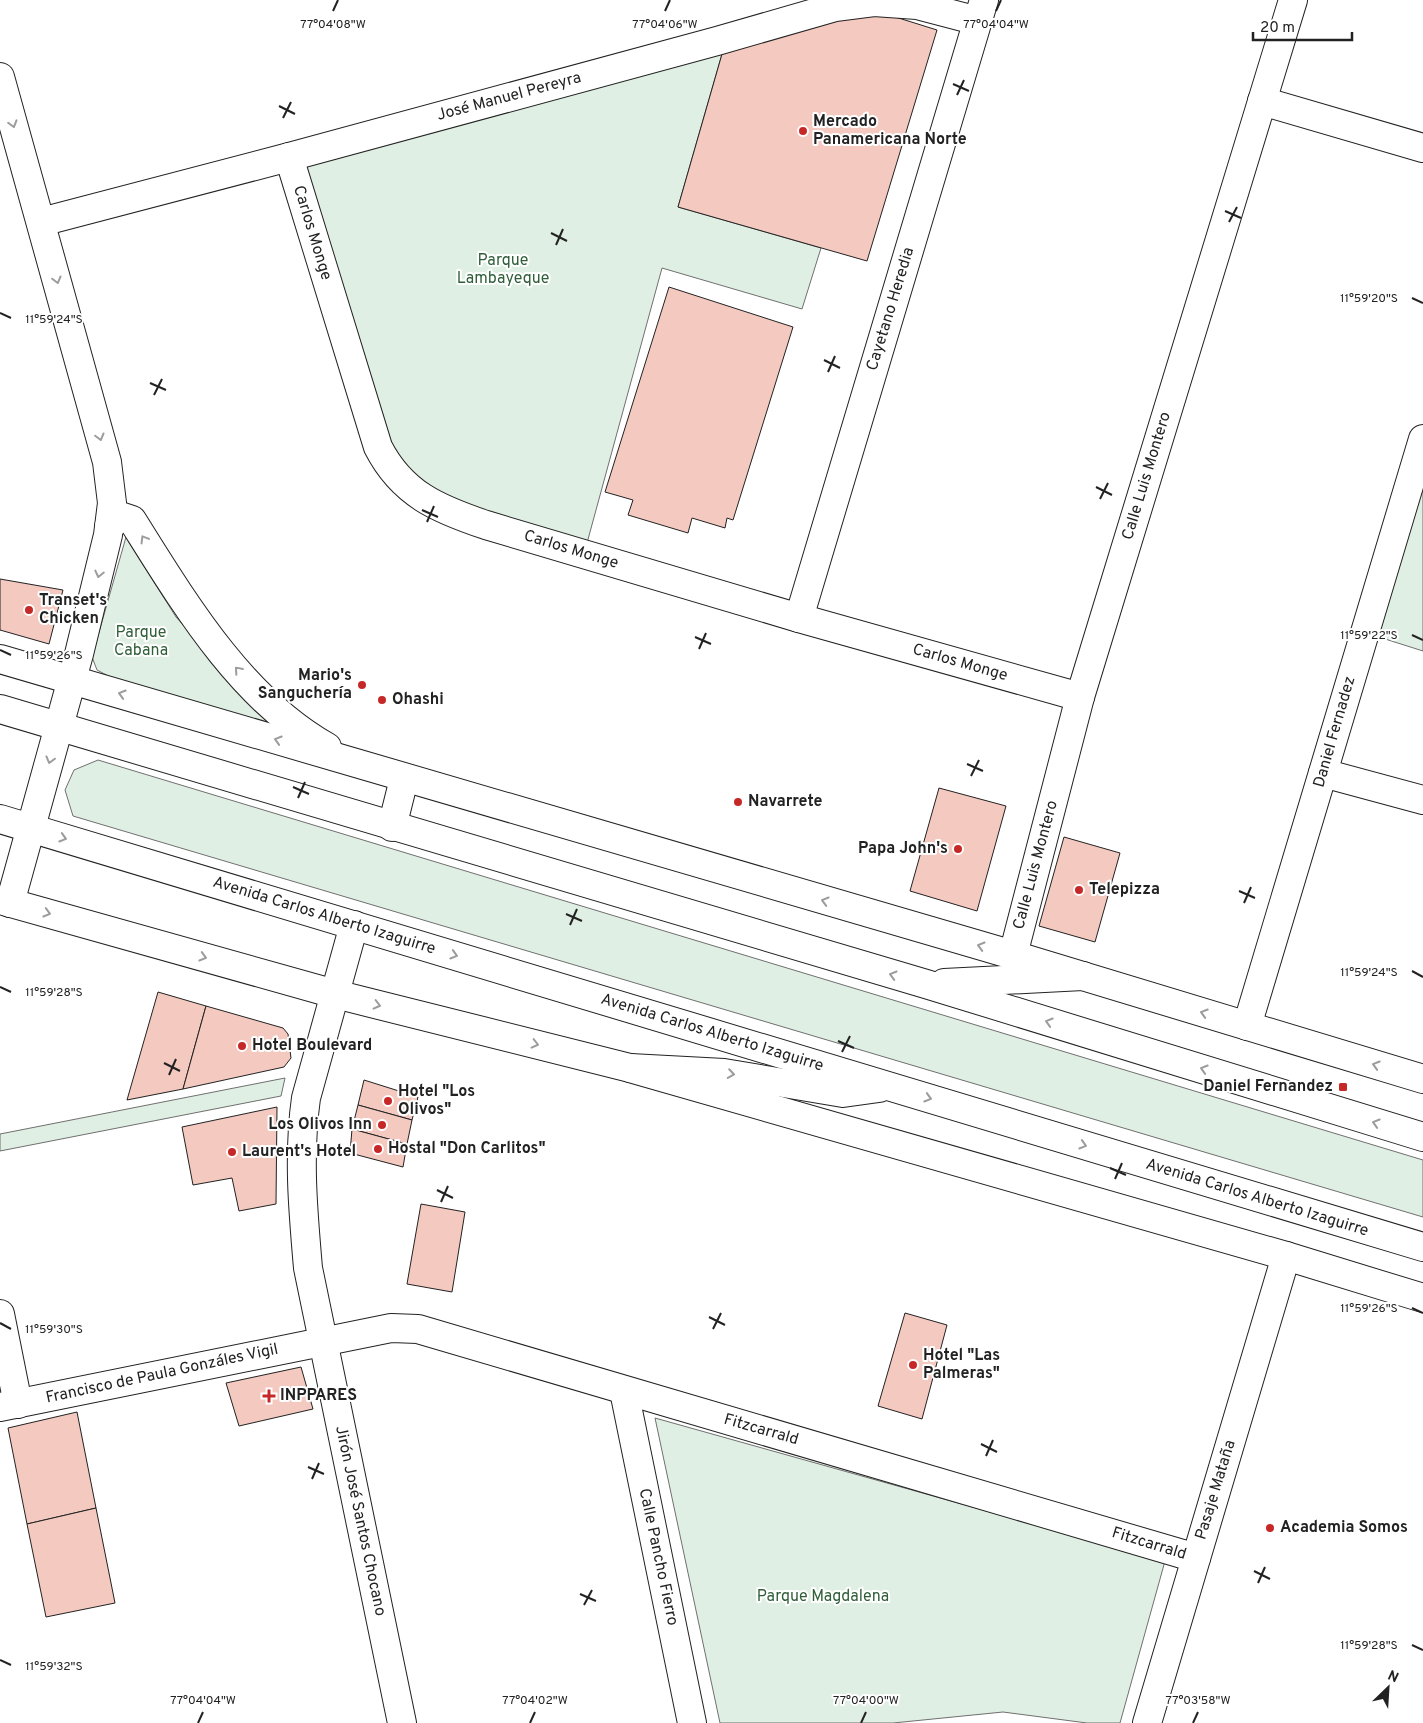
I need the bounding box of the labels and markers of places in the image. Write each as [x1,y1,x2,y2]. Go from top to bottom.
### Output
place label: Mercado Panamericana Norte [813,112,967,150]
marker: Mercado Panamericana Norte [797,125,809,137]
place label: Transet's Chicken [39,591,107,629]
marker: Transet's Chicken [23,604,35,616]
place label: Mario's Sanguchería [258,666,352,704]
marker: Mario's Sanguchería [356,679,368,691]
place label: Ohashi [392,690,444,710]
marker: Ohashi [376,694,388,706]
place label: Navarrete [748,792,823,812]
marker: Navarrete [732,796,744,808]
place label: Papa John's [858,839,948,859]
marker: Papa John's [952,843,964,855]
place label: Telepizza [1089,880,1160,900]
marker: Telepizza [1073,884,1085,896]
place label: Hotel Boulevard [252,1036,372,1056]
marker: Hotel Boulevard [236,1040,248,1052]
place label: Daniel Fernandez [1203,1077,1333,1097]
marker: Daniel Fernandez [1337,1081,1349,1093]
place label: Hotel "Los Olivos" [398,1082,475,1120]
marker: Hotel "Los Olivos" [382,1095,394,1107]
place label: Los Olivos Inn [268,1115,372,1135]
marker: Los Olivos Inn [376,1119,388,1131]
place label: Hostal "Don Carlitos" [388,1139,546,1159]
place label: Laurent's Hotel [242,1142,356,1162]
marker: Hostal "Don Carlitos" [372,1143,384,1155]
marker: Laurent's Hotel [226,1146,238,1158]
place label: Hotel "Las Palmeras" [923,1346,1000,1384]
marker: Hotel "Las Palmeras" [907,1359,919,1371]
place label: INPPARES [280,1386,357,1406]
marker: INPPARES [262,1389,276,1403]
place label: Academia Somos [1280,1518,1408,1538]
marker: Academia Somos [1264,1522,1276,1534]

